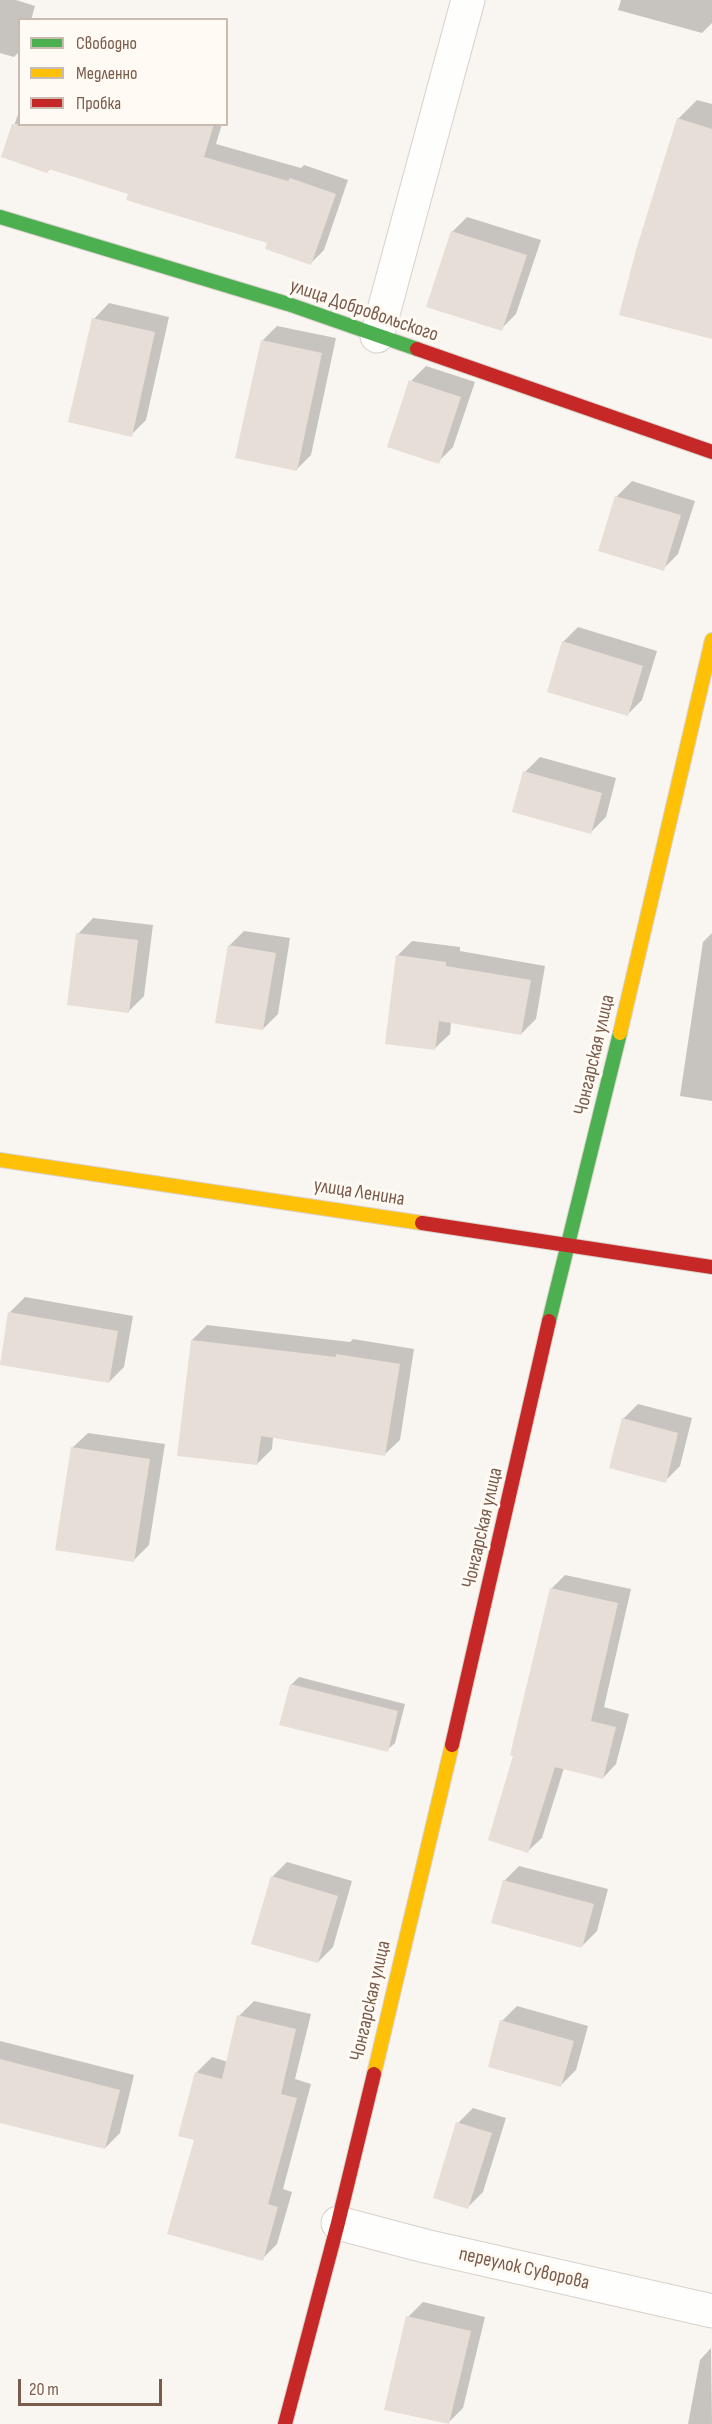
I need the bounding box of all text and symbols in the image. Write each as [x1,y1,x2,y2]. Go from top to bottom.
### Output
legend [18,18,228,126]
text: Свободно [76,33,137,54]
text: Медленно [76,63,138,84]
text: Пробка [76,93,121,114]
street label: улица Добровольского [287,274,441,348]
street label: Чонгарская улица [569,992,621,1118]
street label: улица Ленина [312,1174,406,1212]
street label: Чонгарская улица [457,1465,509,1591]
street label: Чонгарская улица [345,1938,397,2064]
street label: переулок Суворова [456,2242,592,2296]
scale bar [21,2367,165,2405]
text: 20 m [29,2379,59,2400]

